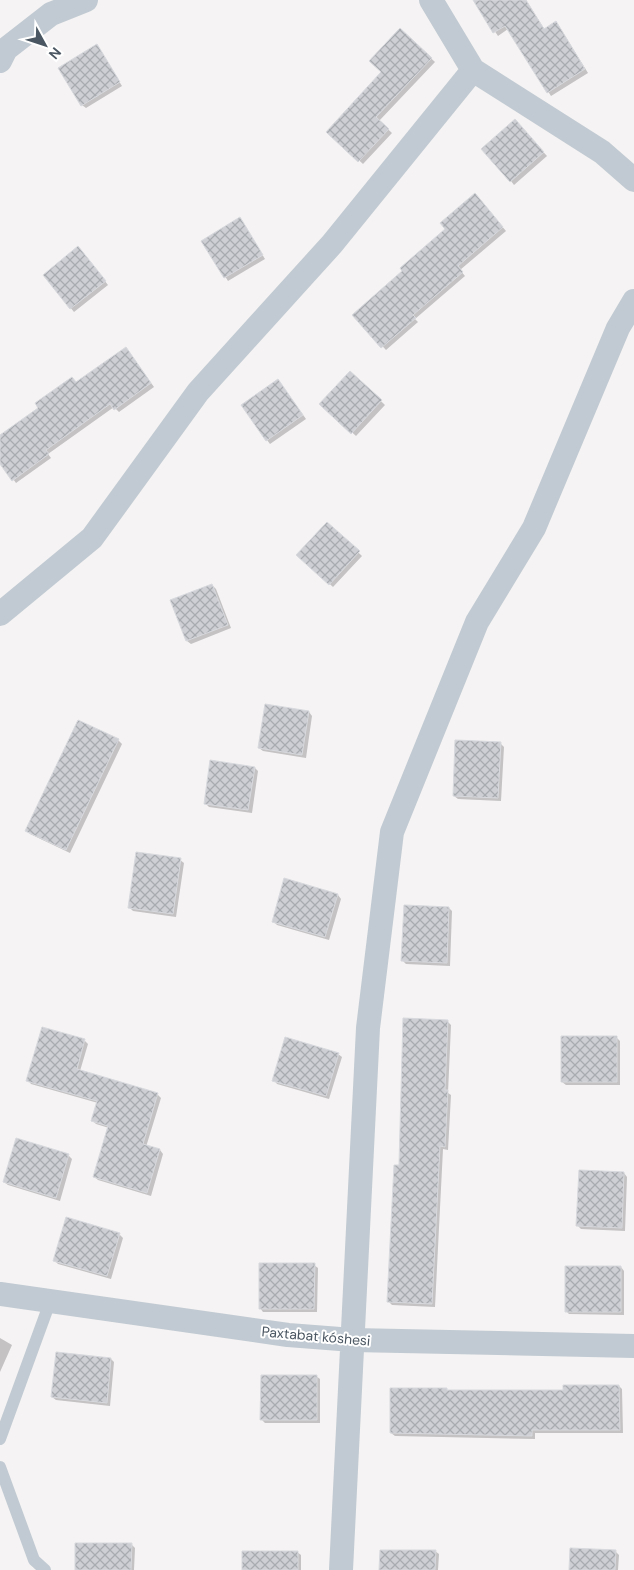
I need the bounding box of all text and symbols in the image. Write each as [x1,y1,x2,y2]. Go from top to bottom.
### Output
north arrow [20,20,70,70]
text: N [45,44,65,63]
street label: Paxtabat kóshesi [261,1322,371,1350]

